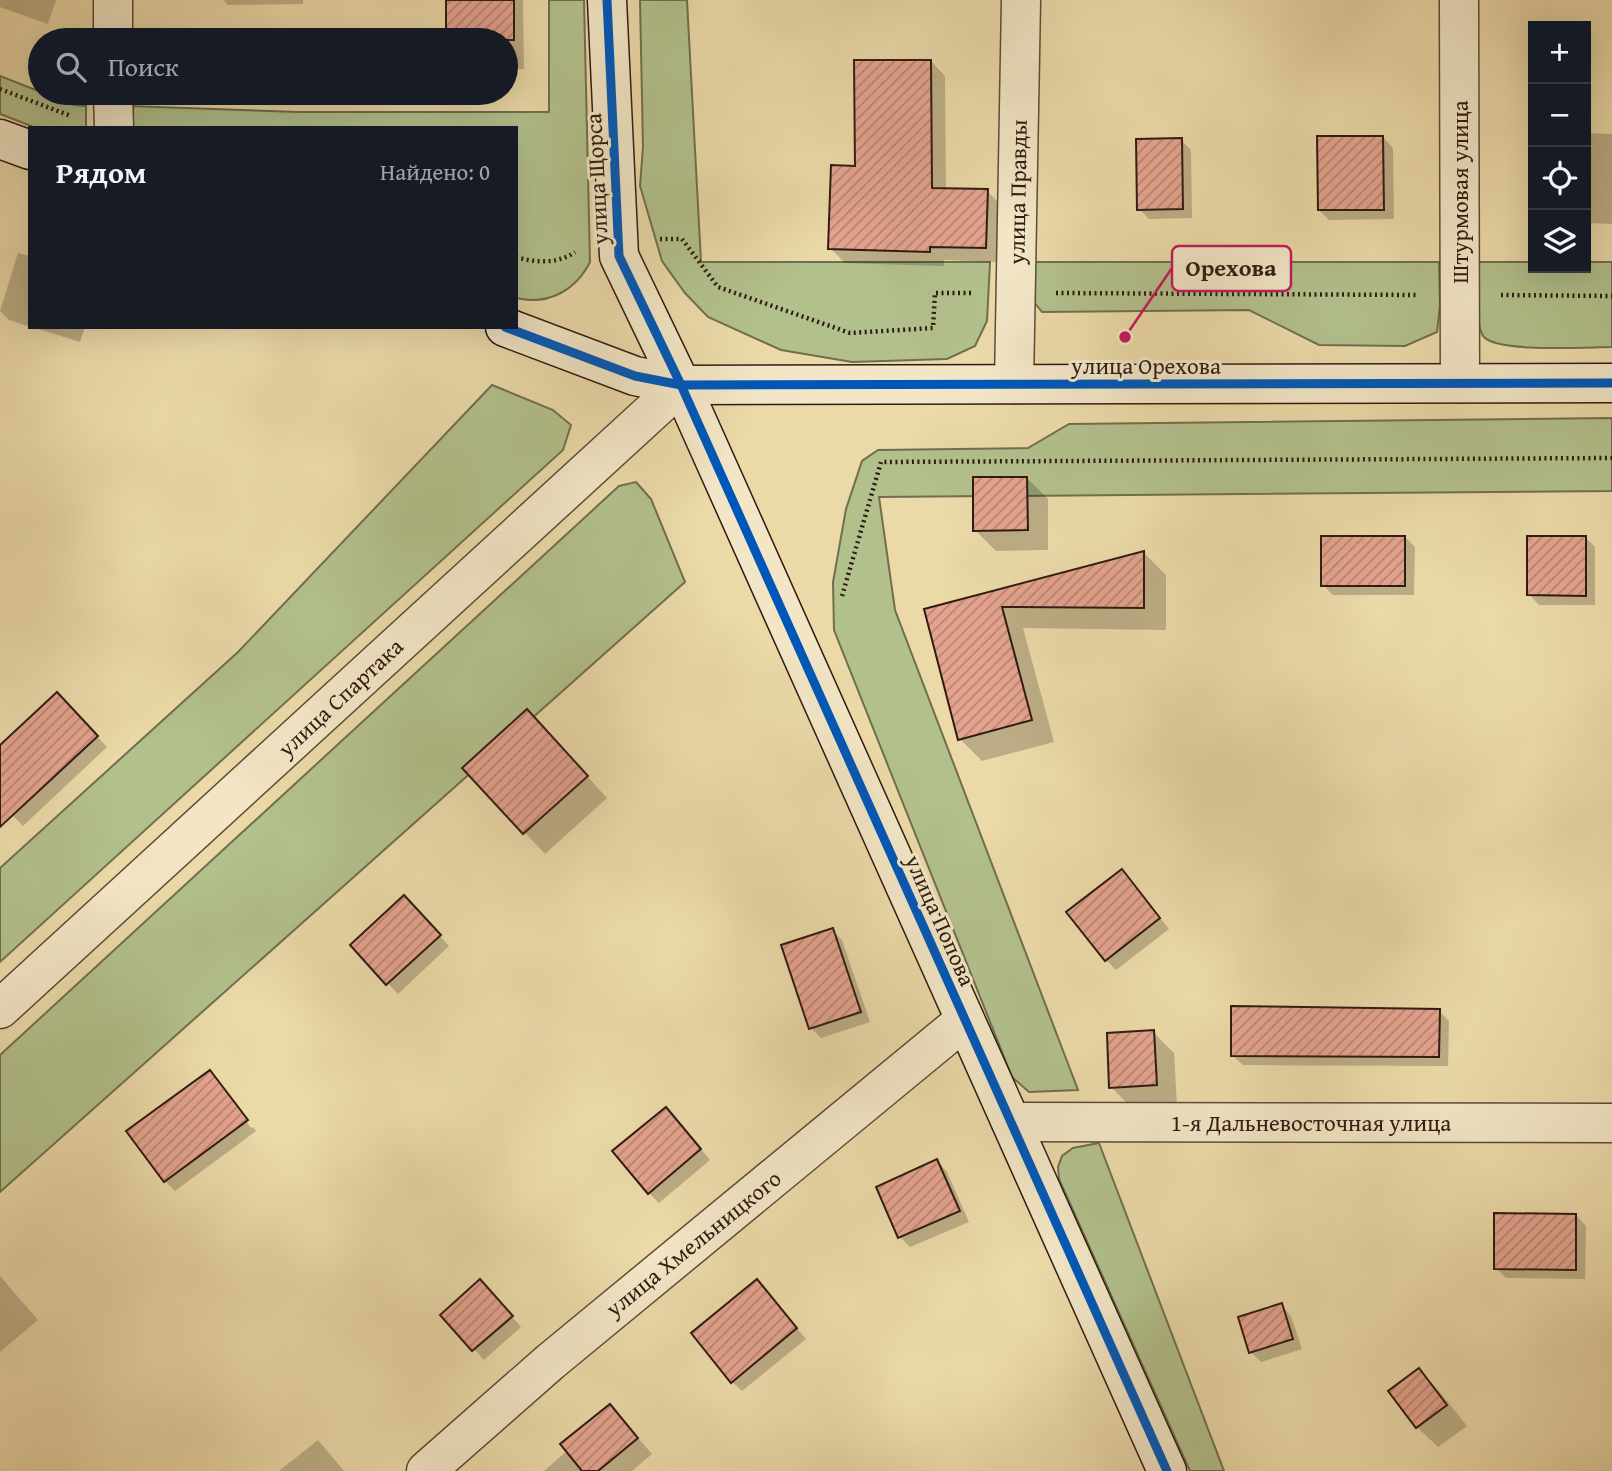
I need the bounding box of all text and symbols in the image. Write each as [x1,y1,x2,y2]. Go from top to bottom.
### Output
map controls [1528,21,1591,273]
button: + [1528,21,1591,84]
search box [28,28,518,105]
text: Поиск [108,47,179,86]
icon: search [52,48,90,86]
button: − [1528,84,1591,147]
street label: Штурмовая улица [1443,100,1476,284]
street label: улица Щорса [576,112,616,247]
street label: улица Правды [999,119,1035,266]
button: locate [1528,147,1591,210]
text: Рядом [56,150,147,194]
text: Найдено: 0 [380,155,490,188]
button: layers [1528,210,1591,273]
callout: Орехова [1172,246,1291,291]
text: Орехова [1186,250,1277,285]
street label: улица Орехова [1070,349,1221,382]
street label: улица Спартака [269,630,410,765]
street label: улица Попова [897,848,985,991]
street label: 1-я Дальневосточная улица [1171,1106,1451,1139]
street label: улица Хмельницкого [597,1162,788,1325]

